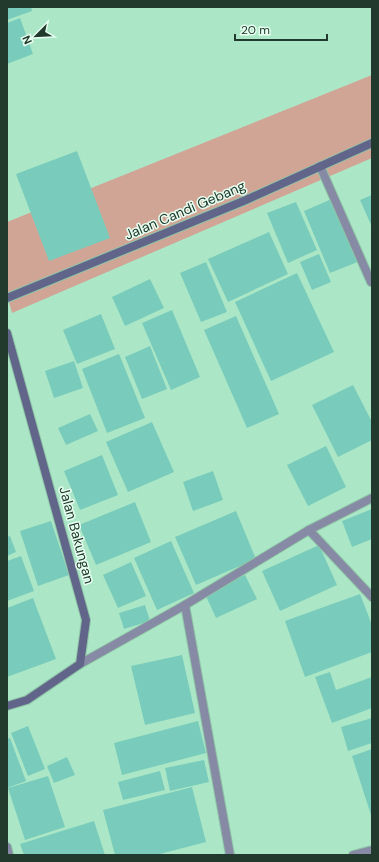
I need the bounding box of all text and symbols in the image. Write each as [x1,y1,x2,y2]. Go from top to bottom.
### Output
north arrow [16,16,56,56]
scale bar [235,16,327,42]
text: 20 m [241,22,270,38]
text: N [19,34,35,47]
street label: Jalan Candi Gebang [122,176,248,244]
street label: Jalan Bakungan [55,484,99,586]

